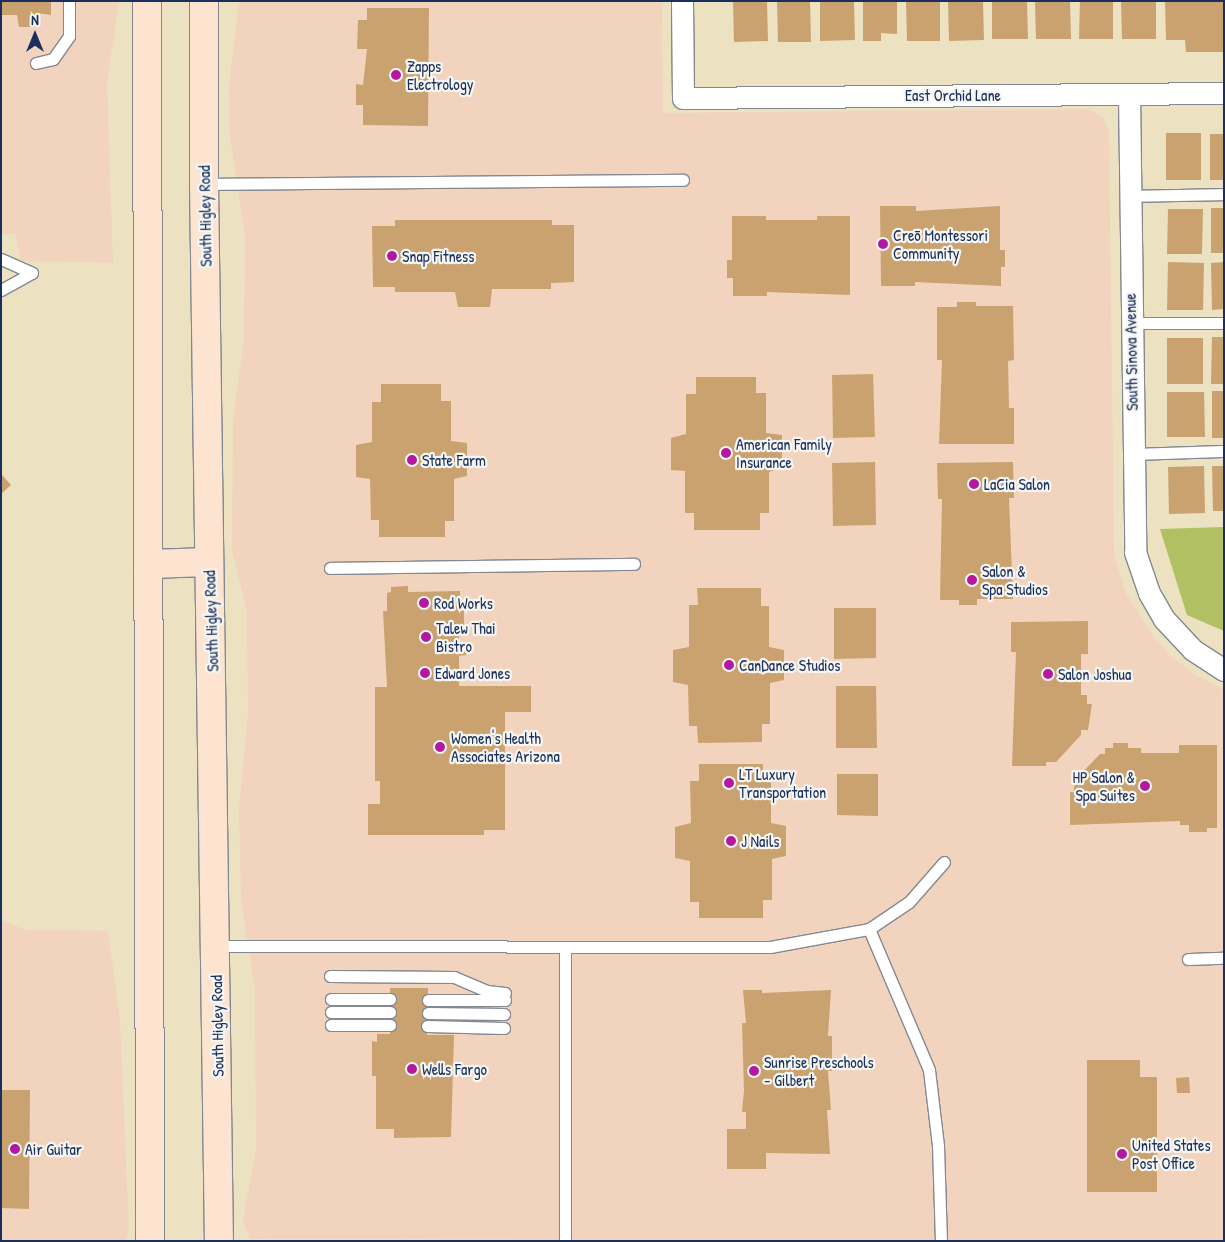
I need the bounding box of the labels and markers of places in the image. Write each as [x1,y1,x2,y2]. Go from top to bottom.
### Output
place label: Zapps Electrology [407,56,474,94]
marker: Zapps Electrology [389,68,403,82]
place label: Creō Montessori Community [893,225,988,263]
marker: Creō Montessori Community [877,238,889,250]
place label: Snap Fitness [402,246,474,266]
marker: Snap Fitness [386,250,398,262]
place label: American Family Insurance [736,434,832,472]
marker: American Family Insurance [720,447,732,459]
place label: State Farm [422,450,486,470]
marker: State Farm [406,454,418,466]
place label: LaCia Salon [984,474,1050,494]
marker: LaCia Salon [968,478,980,490]
place label: Salon & Spa Studios [982,561,1048,599]
marker: Salon & Spa Studios [966,574,978,586]
place label: Rod Works [434,593,493,613]
marker: Rod Works [418,597,430,609]
place label: Talew Thai Bistro [436,618,496,656]
marker: Talew Thai Bistro [420,631,432,643]
place label: CanDance Studios [739,655,840,675]
marker: CanDance Studios [723,659,735,671]
place label: Edward Jones [435,663,510,683]
place label: Salon Joshua [1058,664,1131,684]
marker: Edward Jones [419,667,431,679]
marker: Salon Joshua [1042,668,1054,680]
place label: Women's Health Associates Arizona [451,728,560,766]
marker: Women's Health Associates Arizona [433,740,447,754]
place label: LT Luxury Transportation [739,764,826,802]
place label: HP Salon & Spa Suites [1072,767,1135,805]
marker: LT Luxury Transportation [723,777,735,789]
marker: HP Salon & Spa Suites [1139,780,1151,792]
place label: J Nails [741,831,779,851]
marker: J Nails [725,835,737,847]
place label: Sunrise Preschools - Gilbert [764,1052,874,1090]
place label: Wells Fargo [422,1059,487,1079]
marker: Wells Fargo [406,1063,418,1075]
marker: Sunrise Preschools - Gilbert [748,1065,760,1077]
place label: United States Post Office [1132,1135,1211,1173]
place label: Air Guitar [25,1139,82,1159]
marker: Air Guitar [9,1143,21,1155]
marker: United States Post Office [1116,1148,1128,1160]

